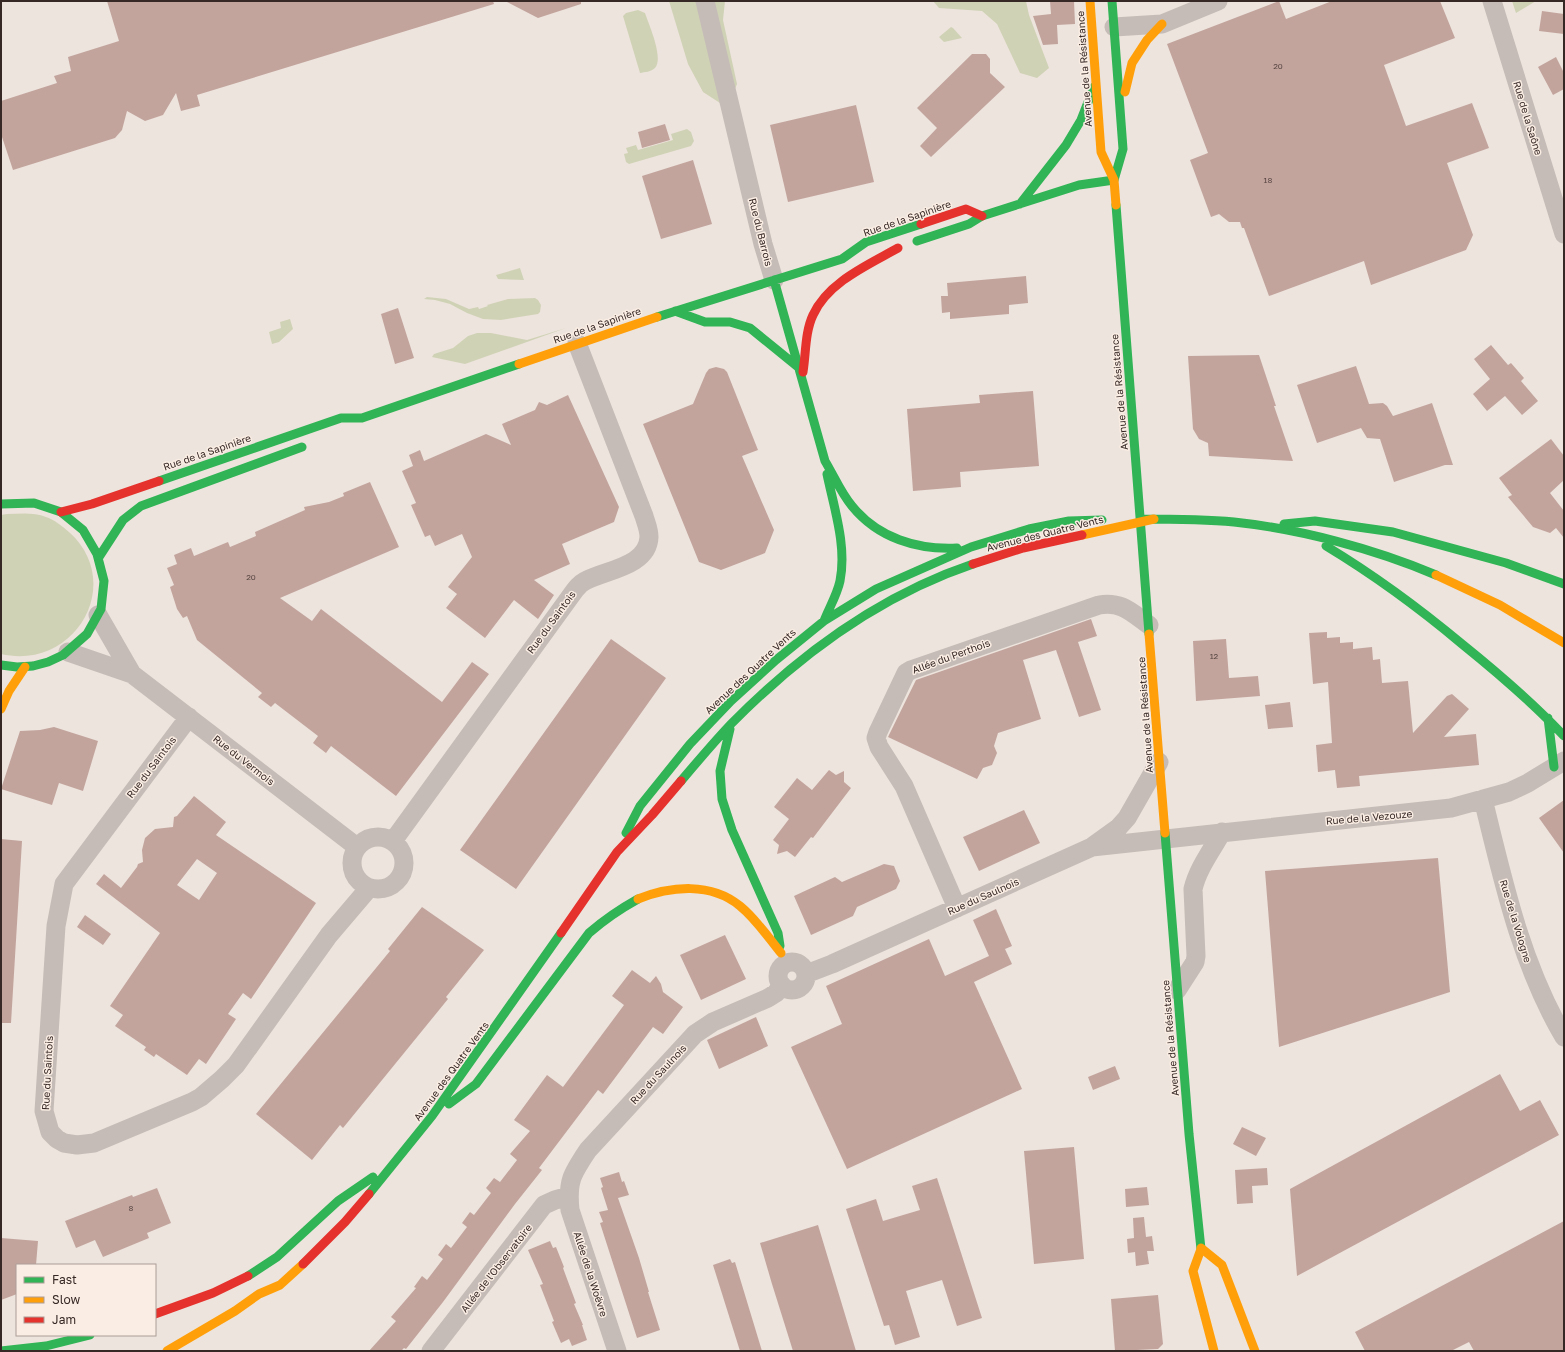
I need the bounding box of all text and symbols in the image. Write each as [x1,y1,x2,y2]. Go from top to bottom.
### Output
street label: Avenue de la Résistance [1074,10,1094,127]
house number: 20 [1273,61,1283,71]
street label: Rue de la Saône [1511,80,1545,157]
house number: 18 [1264,175,1272,185]
street label: Rue du Barrois [747,197,775,267]
street label: Rue de la Sapinière [862,197,953,239]
street label: Rue de la Sapinière [552,304,643,346]
street label: Avenue de la Résistance [1108,333,1130,451]
street label: Rue de la Sapinière [162,431,253,473]
street label: Avenue des Quatre Vents [985,513,1105,553]
house number: 20 [246,572,256,582]
street label: Rue du Saintois [524,588,578,656]
street label: Avenue des Quatre Vents [702,626,798,716]
street label: Allée du Perthois [910,636,992,676]
house number: 12 [1210,651,1219,661]
street label: Avenue de la Résistance [1135,656,1155,773]
street label: Rue du Vermois [211,732,277,788]
street label: Rue du Saintois [124,734,178,800]
street label: Rue de la Vezouze [1325,807,1413,827]
street label: Rue du Saulnois [945,875,1021,917]
street label: Rue de la Vologne [1498,878,1534,964]
street label: Avenue de la Résistance [1159,979,1181,1097]
street label: Avenue des Quatre Vents [411,1019,491,1123]
street label: Rue du Saintois [39,1036,55,1110]
street label: Rue du Saulnois [627,1042,689,1106]
house number: 8 [129,1203,134,1213]
street label: Allée de l'Observatoire [458,1221,534,1314]
street label: Allée de la Woëvre [572,1230,610,1318]
legend [16,1264,156,1336]
text: Fast [52,1272,77,1287]
text: Slow [52,1292,80,1307]
text: Jam [52,1312,76,1327]

